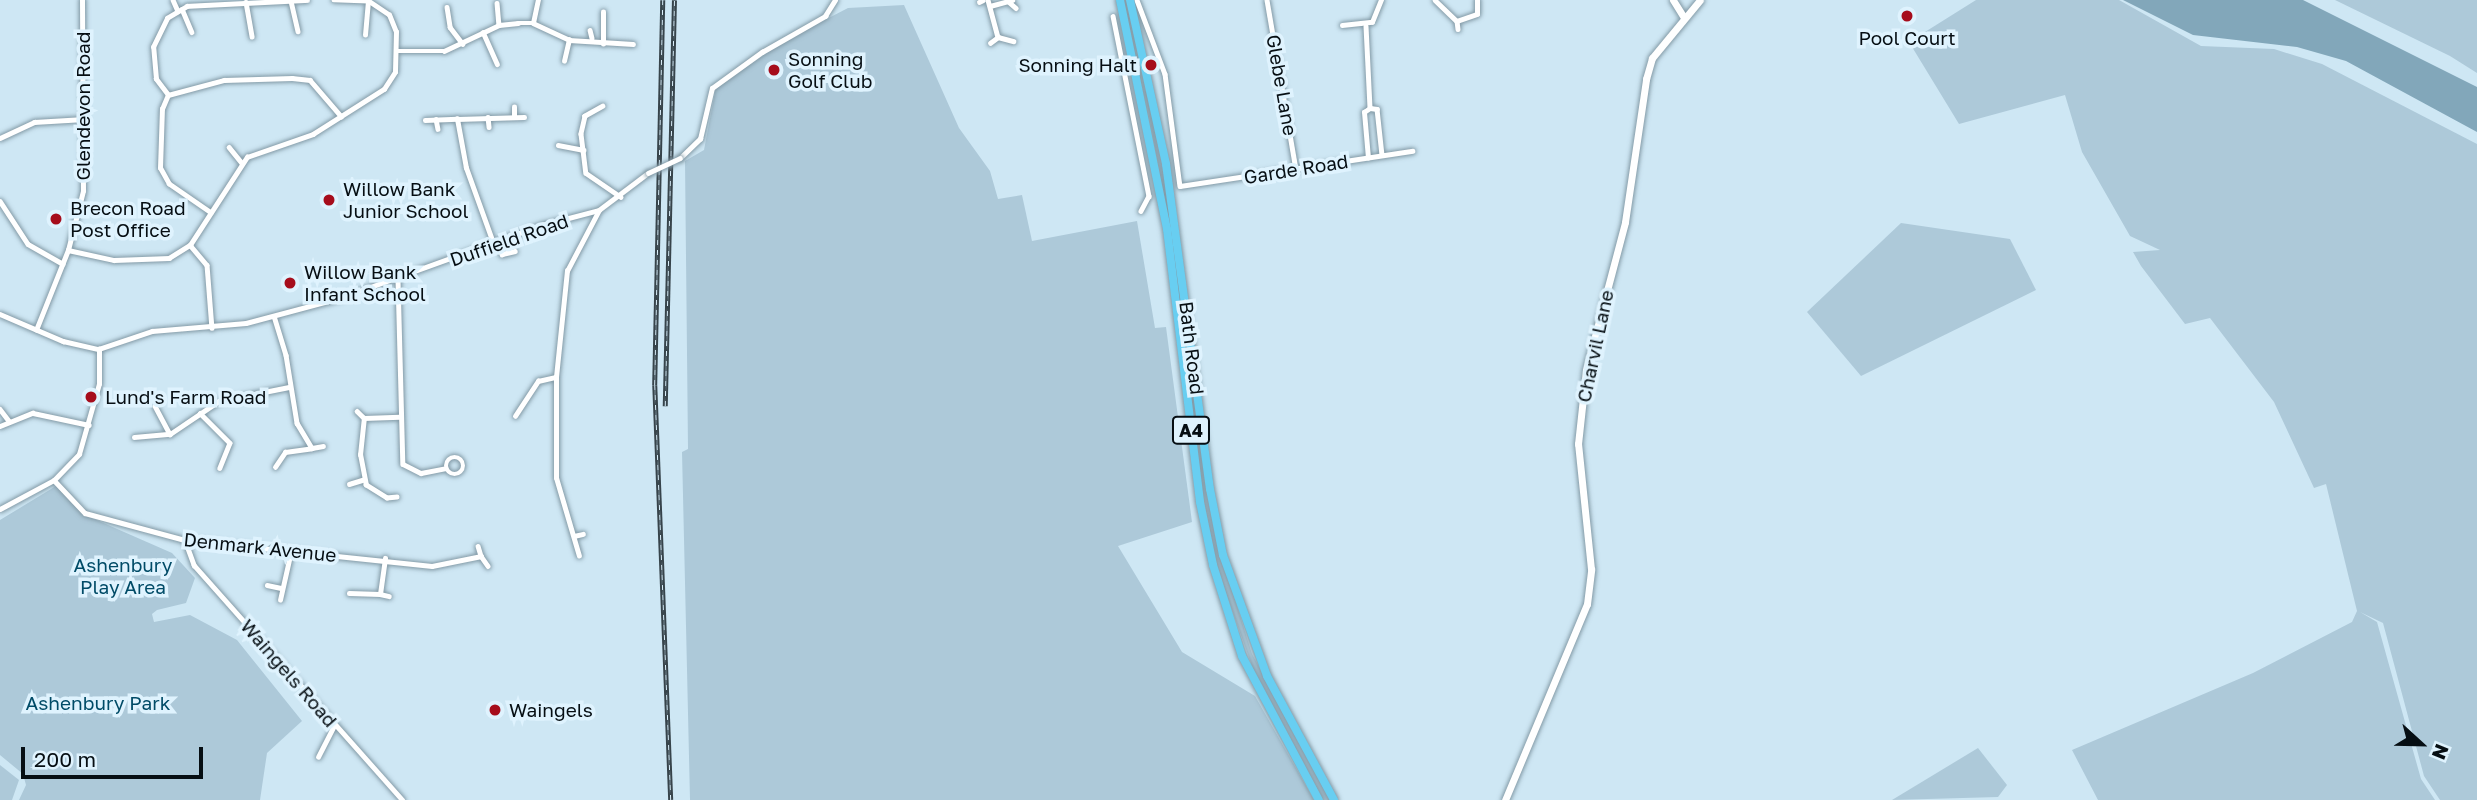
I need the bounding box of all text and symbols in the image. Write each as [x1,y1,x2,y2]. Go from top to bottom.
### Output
marker: Pool Court [1899,8,1915,24]
place label: Pool Court [1858,27,1956,49]
street label: Glendevon Road [72,32,94,180]
street label: Glebe Lane [1262,33,1302,137]
place label: Sonning Golf Club [788,48,872,92]
place label: Sonning Halt [1018,54,1137,76]
marker: Sonning Halt [1143,57,1159,73]
marker: Sonning Golf Club [766,62,782,78]
street label: Garde Road [1242,149,1350,189]
place label: Willow Bank Junior School [343,178,468,222]
marker: Willow Bank Junior School [321,192,337,208]
place label: Brecon Road Post Office [70,197,186,241]
street label: Duffield Road [447,209,571,271]
marker: Brecon Road Post Office [48,211,64,227]
place label: Willow Bank Infant School [304,261,426,305]
marker: Willow Bank Infant School [282,275,298,291]
street label: Charvil Lane [1572,288,1618,404]
street label: Bath Road [1175,300,1209,396]
place label: Lund's Farm Road [105,386,266,408]
marker: Lund's Farm Road [83,389,99,405]
road number: A4 [1172,416,1210,444]
street label: Denmark Avenue [182,528,338,566]
park label: Ashenbury Play Area [74,554,172,598]
street label: Waingels Road [236,615,342,731]
park label: Ashenbury Park [26,692,170,714]
place label: Waingels [509,699,593,721]
marker: Waingels [487,702,503,718]
north arrow [2386,709,2456,779]
scale bar [24,734,206,778]
text: N [2428,741,2454,763]
text: 200 m [34,746,96,772]

